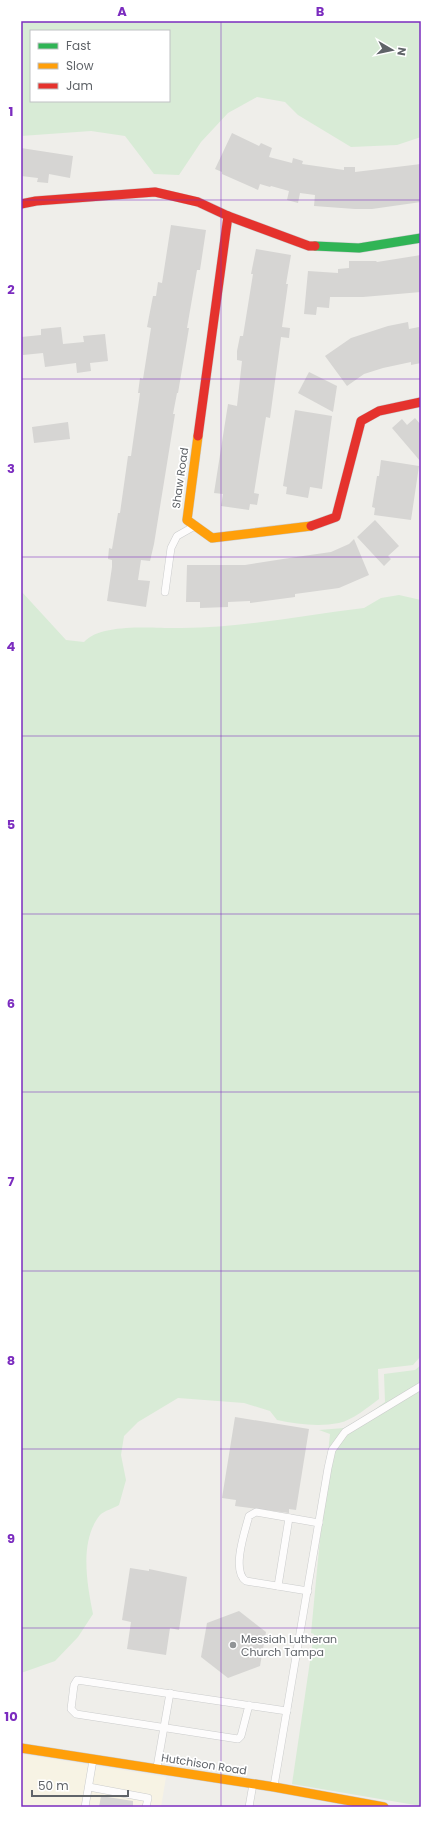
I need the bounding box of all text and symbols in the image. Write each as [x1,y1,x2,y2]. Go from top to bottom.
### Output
text: A [117,2,127,21]
text: B [316,2,325,21]
legend [30,30,170,102]
north arrow [372,30,412,70]
text: Fast [66,37,91,54]
text: N [393,46,410,57]
text: Slow [66,57,94,74]
text: Jam [66,77,93,94]
text: 1 [9,102,13,121]
text: 2 [7,280,15,299]
street label: Shaw Road [168,446,192,510]
text: 3 [7,459,15,478]
text: 4 [7,637,16,656]
text: 5 [7,815,15,834]
text: 6 [7,994,15,1013]
text: 7 [8,1172,15,1191]
text: 8 [7,1351,15,1370]
text: 9 [7,1529,15,1548]
place label: Messiah Lutheran Church Tampa [241,1631,337,1660]
marker: Messiah Lutheran Church Tampa [228,1640,238,1650]
text: 10 [4,1707,18,1726]
street label: Hutchison Road [160,1749,248,1779]
scale bar [32,1772,128,1798]
text: 50 m [38,1777,69,1794]

